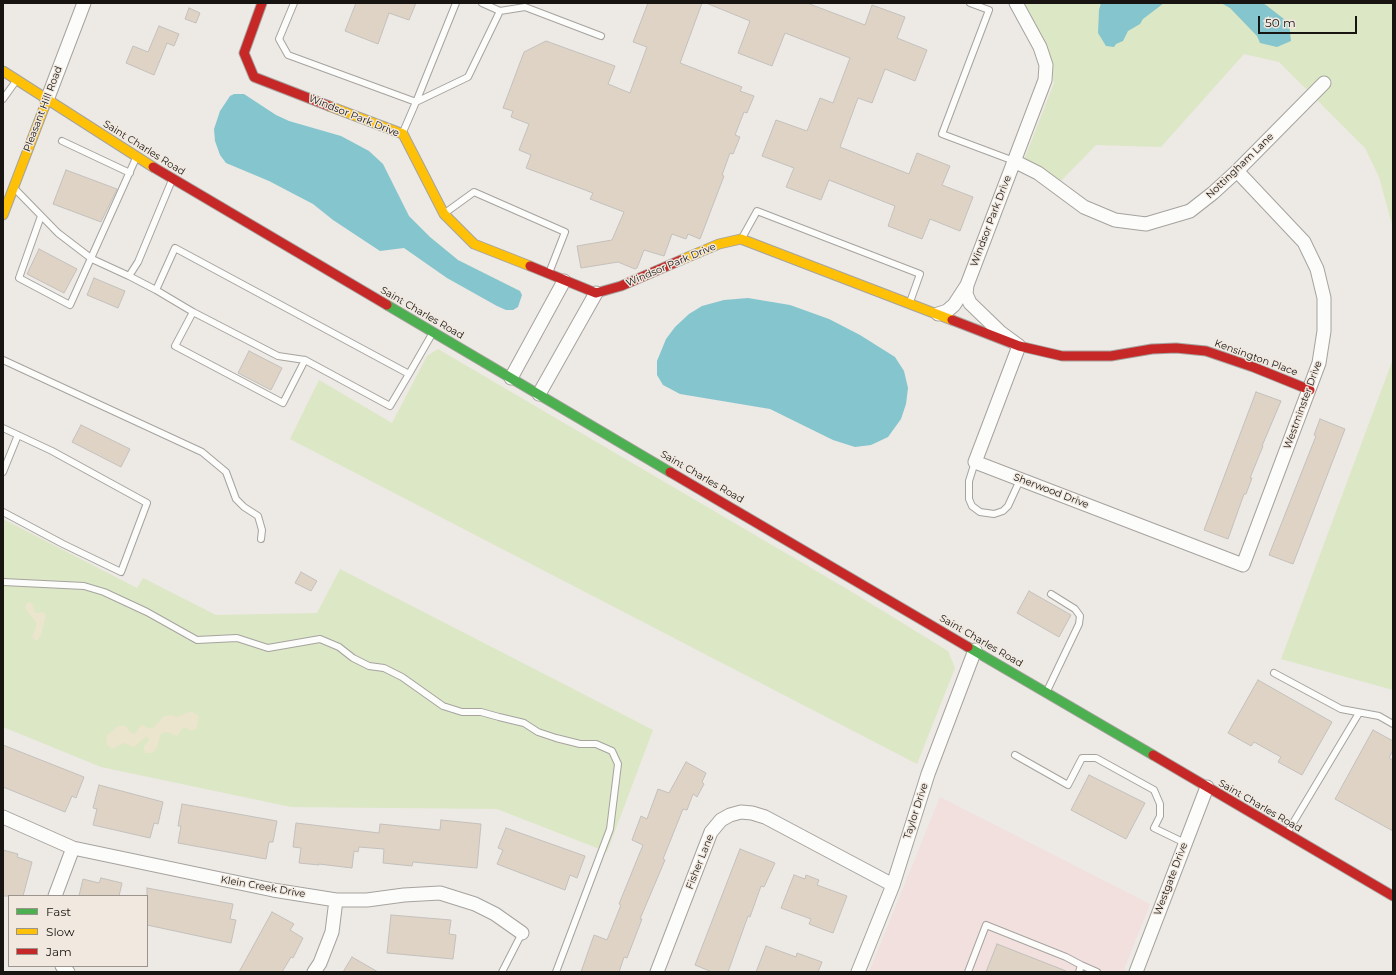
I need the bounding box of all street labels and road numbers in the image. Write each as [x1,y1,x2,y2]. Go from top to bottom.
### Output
street label: Pleasant Hill Road [21,64,65,154]
street label: Windsor Park Drive [307,92,401,140]
street label: Saint Charles Road [101,118,187,178]
street label: Nottingham Lane [1204,131,1276,201]
street label: Windsor Park Drive [968,174,1014,268]
street label: Windsor Park Drive [624,241,718,289]
street label: Saint Charles Road [378,284,466,342]
street label: Kensington Place [1213,337,1299,379]
street label: Westminster Drive [1281,359,1325,451]
street label: Saint Charles Road [658,448,746,506]
street label: Sherwood Drive [1012,471,1090,511]
street label: Saint Charles Road [937,612,1025,670]
street label: Saint Charles Road [1216,777,1304,835]
street label: Taylor Drive [901,781,931,841]
street label: Fisher Lane [684,833,716,891]
street label: Westgate Drive [1152,841,1190,917]
street label: Klein Creek Drive [220,874,306,900]

